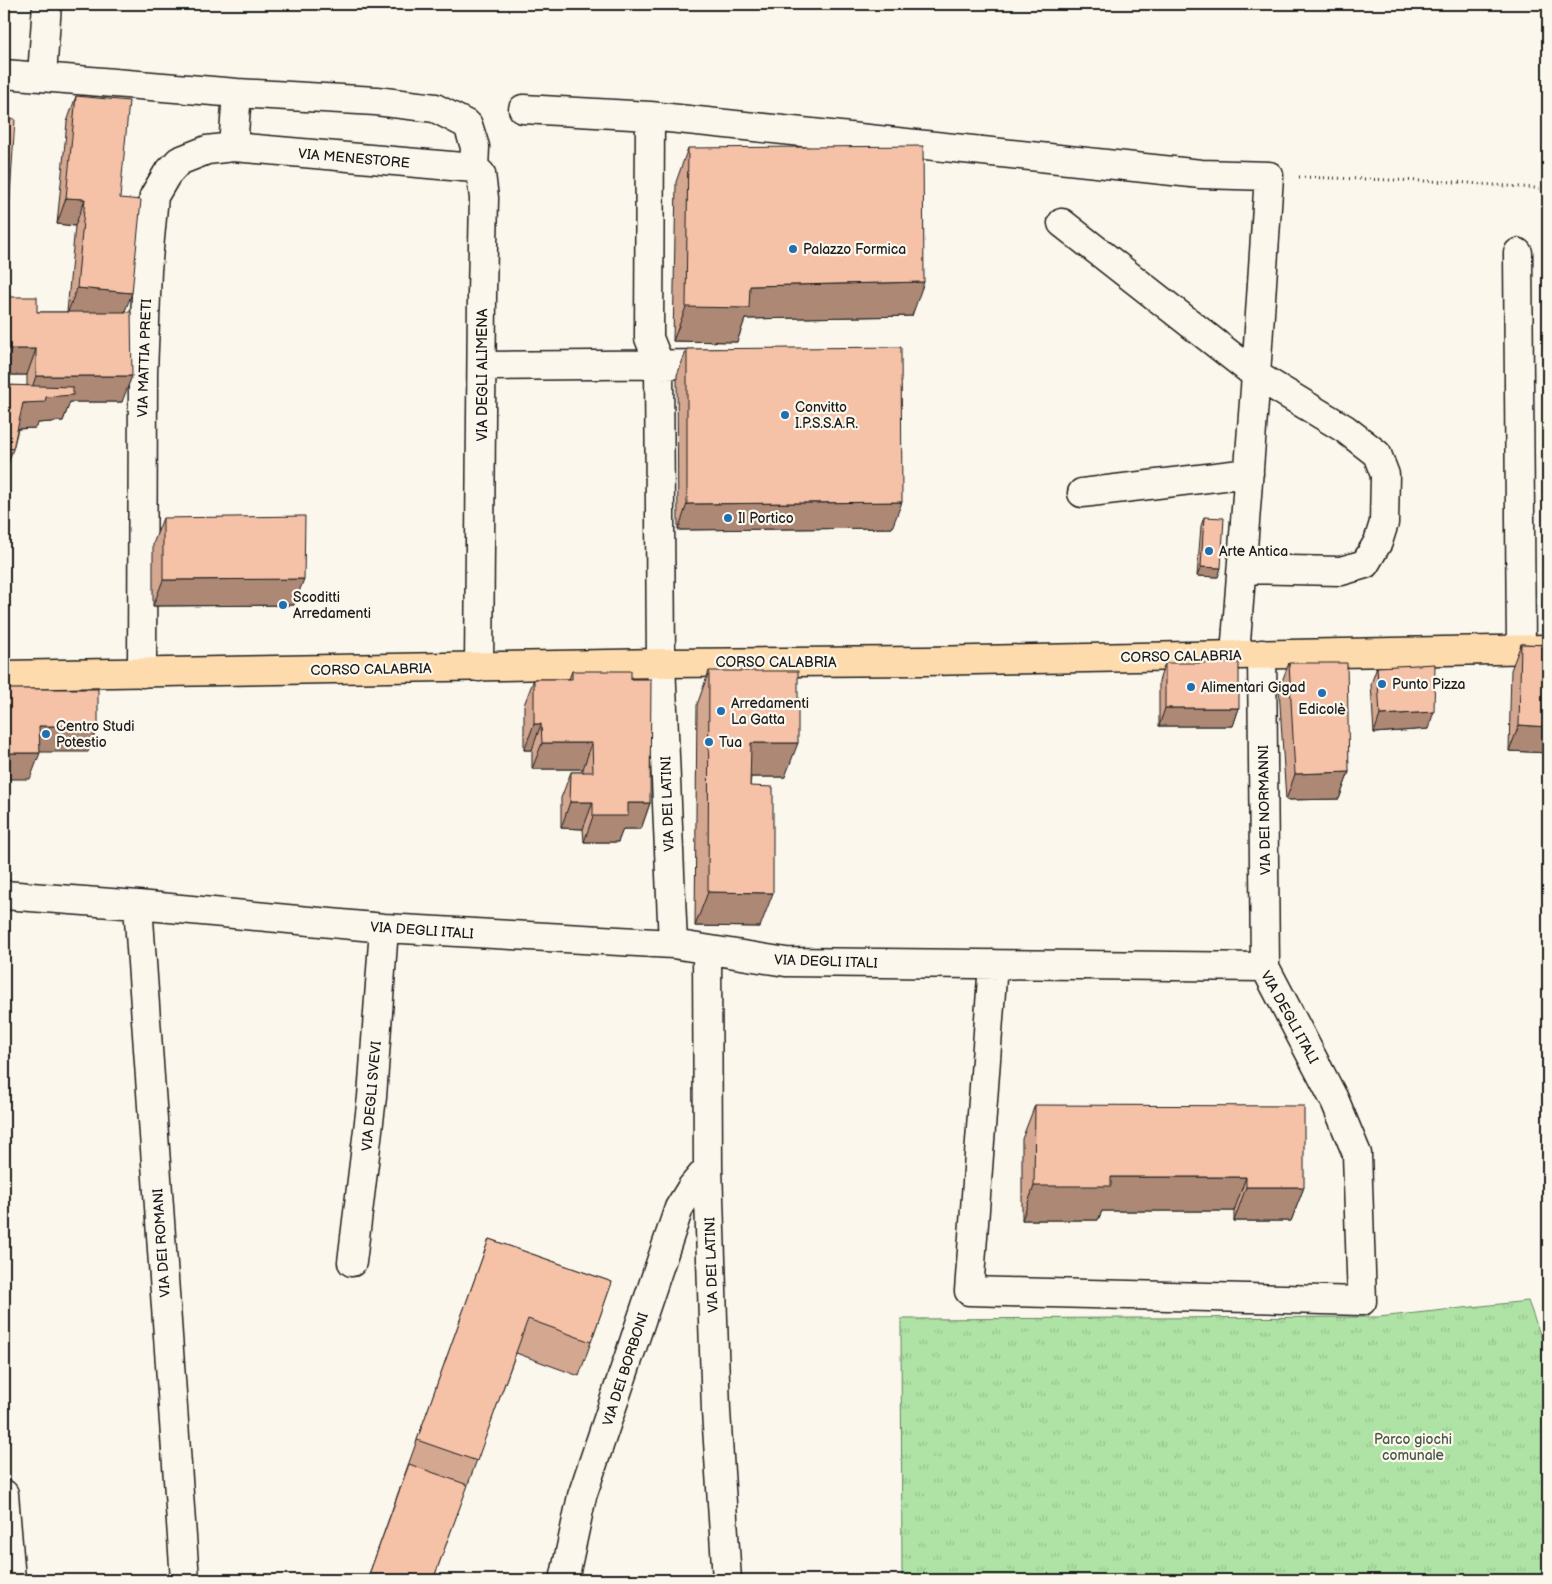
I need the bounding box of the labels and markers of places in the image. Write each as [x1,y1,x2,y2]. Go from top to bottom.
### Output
place label: Palazzo Formica [803,241,906,258]
marker: Palazzo Formica [787,243,799,255]
place label: Convitto I.P.S.S.A.R. [795,399,858,432]
marker: Convitto I.P.S.S.A.R. [779,409,791,421]
place label: Il Portico [738,510,794,527]
marker: Il Portico [722,512,734,524]
place label: Arte Antica [1219,543,1288,560]
marker: Arte Antica [1203,545,1215,557]
place label: Scoditti Arredamenti [293,589,371,622]
marker: Scoditti Arredamenti [277,599,289,611]
place label: Punto Pizza [1392,676,1465,693]
marker: Punto Pizza [1376,678,1388,690]
place label: Alimentari Gigad [1201,679,1305,696]
marker: Alimentari Gigad [1185,681,1197,693]
marker: Edicolè [1316,687,1328,699]
place label: Arredamenti La Gatta [731,695,809,728]
place label: Edicolè [1298,701,1346,718]
marker: Arredamenti La Gatta [715,705,727,717]
place label: Centro Studi Potestio [56,718,134,751]
marker: Centro Studi Potestio [40,728,52,740]
place label: Tua [719,734,742,751]
marker: Tua [703,736,715,748]

